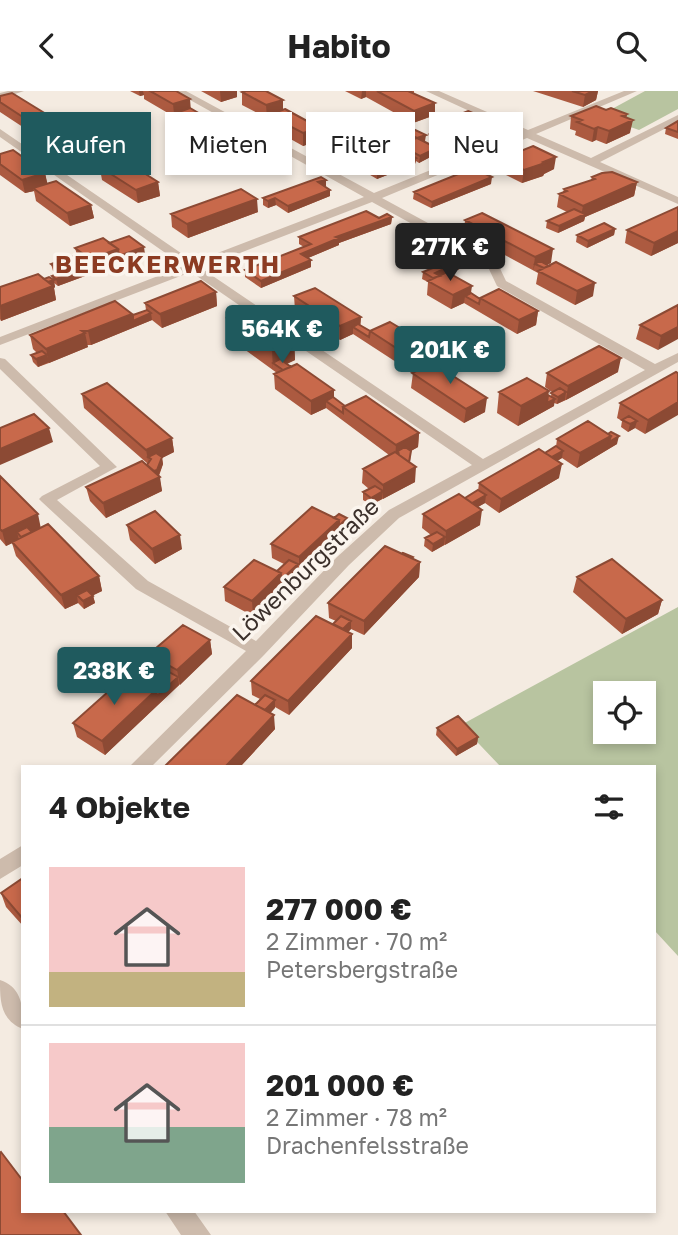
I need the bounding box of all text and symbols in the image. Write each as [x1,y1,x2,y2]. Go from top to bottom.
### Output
icon: back [28,27,66,65]
text: Habito [287,27,391,65]
icon: search [612,27,650,65]
chip: Kaufen [21,112,151,175]
chip: Mieten [165,112,292,175]
chip: Filter [306,112,415,175]
chip: Neu [429,112,523,175]
pin: 277K € [393,223,507,283]
text: 277K € [411,232,489,260]
district label: BEECKERWERTH [55,249,281,278]
pin: 564K € [225,306,339,365]
text: 564K € [241,314,323,342]
pin: 201K € [393,327,507,386]
text: 201K € [410,335,490,363]
street label: Löwenburgstraße [226,492,384,646]
pin: 238K € [57,647,171,707]
text: 238K € [73,656,155,684]
map controls [593,681,656,744]
button: locate [593,681,656,744]
icon: filters [590,788,628,826]
text: 4 Objekte [49,789,190,825]
text: 277 000 € [266,891,412,927]
icon: home [105,895,189,979]
text: 2 Zimmer · 70 m² [266,927,447,955]
text: Petersbergstraße [266,955,458,983]
text: 201 000 € [266,1067,414,1103]
icon: home [105,1071,189,1155]
text: 2 Zimmer · 78 m² [266,1103,447,1131]
text: Drachenfelsstraße [266,1131,469,1159]

